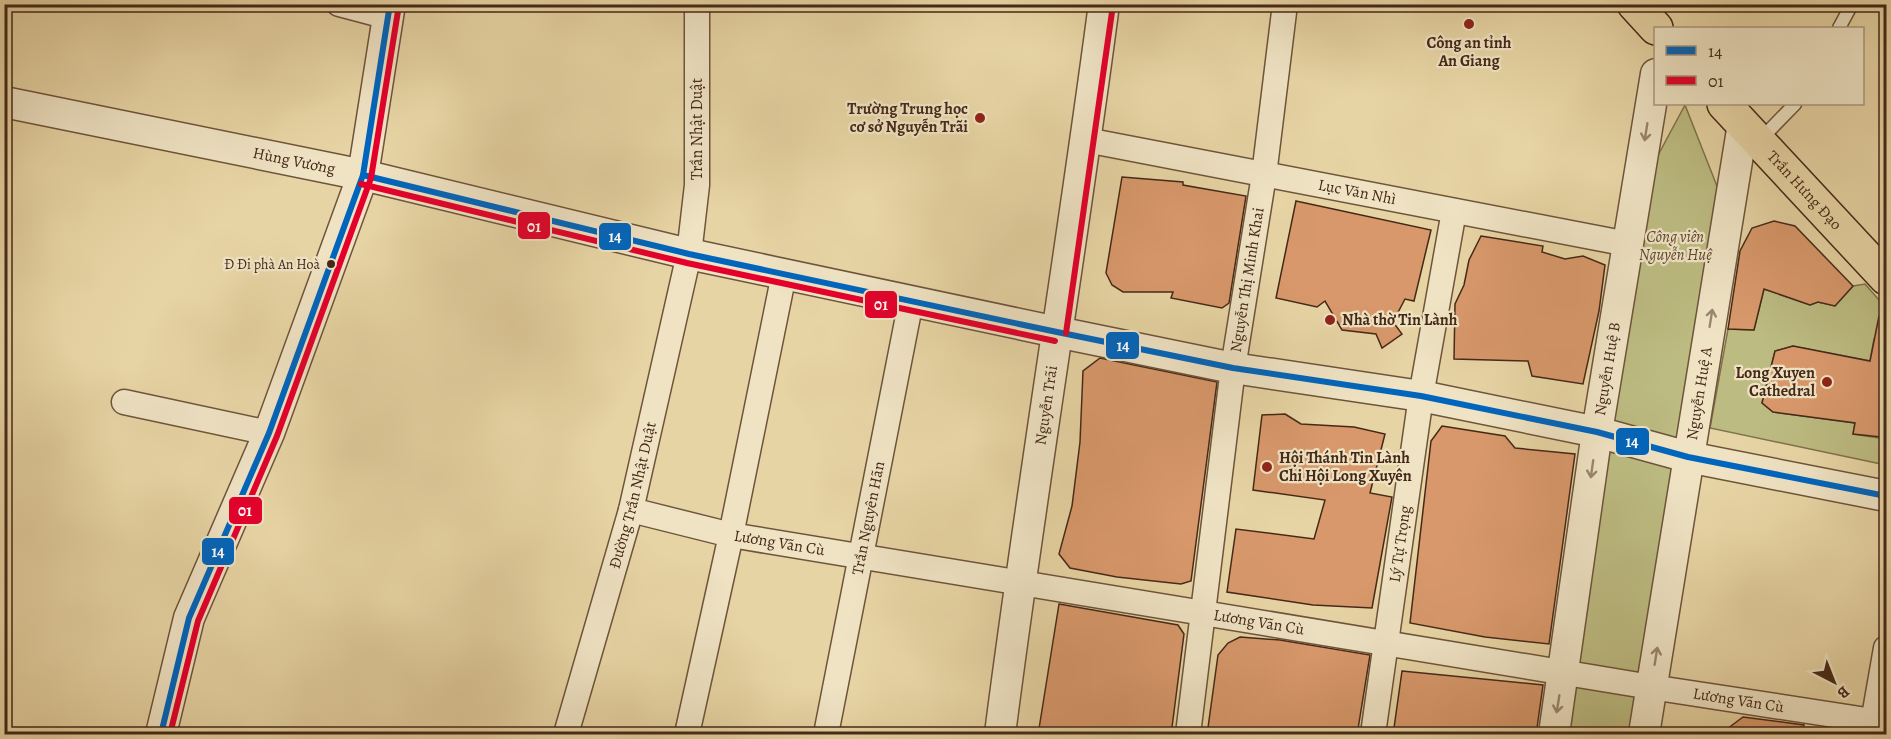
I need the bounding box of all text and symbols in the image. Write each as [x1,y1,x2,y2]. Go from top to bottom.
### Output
marker: Công an tỉnh An Giang [1462,17,1476,31]
legend [1654,27,1864,105]
place label: Công an tỉnh An Giang [1427,32,1512,72]
text: 14 [1708,39,1722,63]
text: 01 [1708,69,1724,93]
street label: Trần Nhật Duật [686,78,708,180]
place label: Trường Trung học cơ sở Nguyễn Trãi [847,98,968,138]
marker: Trường Trung học cơ sở Nguyễn Trãi [973,111,987,125]
one-way arrow [1640,121,1651,141]
street label: Hùng Vương [251,142,337,180]
street label: Trần Hưng Đạo [1762,146,1847,235]
street label: Lục Văn Nhì [1316,174,1398,210]
street label: Nguyễn Thị Minh Khai [1225,206,1270,354]
line badge: 01 [517,211,551,240]
text: 01 [527,216,541,238]
line badge: 14 [598,222,632,251]
text: 14 [608,226,622,248]
park label: Công viên Nguyễn Huệ [1639,226,1713,266]
place label: Đ Đi phà An Hoà [224,255,320,274]
marker: Đ Đi phà An Hoà [325,258,337,270]
line badge: 01 [864,290,898,319]
text: 01 [874,294,888,316]
place label: Nhà thờ Tin Lành [1342,309,1458,331]
one-way arrow [1706,309,1717,329]
marker: Nhà thờ Tin Lành [1323,313,1337,327]
street label: Nguyễn Huệ B [1589,320,1626,417]
line badge: 14 [1105,331,1140,360]
text: 14 [1116,335,1130,357]
street label: Nguyễn Huệ A [1681,345,1718,442]
place label: Long Xuyen Cathedral [1735,362,1816,402]
street label: Nguyễn Trãi [1030,364,1063,447]
marker: Long Xuyen Cathedral [1820,375,1834,389]
street label: Đường Trần Nhật Duật [604,420,662,571]
line badge: 14 [1615,427,1650,456]
text: 14 [1625,431,1639,453]
place label: Hội Thánh Tin Lành Chi Hội Long Xuyên [1279,447,1412,487]
street label: Trần Nguyên Hãn [846,459,890,577]
one-way arrow [1586,459,1597,479]
marker: Hội Thánh Tin Lành Chi Hội Long Xuyên [1260,460,1274,474]
line badge: 01 [228,496,263,525]
text: 01 [238,500,252,522]
street label: Lý Tự Trọng [1384,504,1416,584]
street label: Lương Vãn Cù [732,525,827,561]
line badge: 14 [201,537,235,566]
text: 14 [211,541,225,563]
street label: Lương Vãn Cù [1212,604,1306,641]
one-way arrow [1651,647,1662,666]
north arrow [1804,652,1864,712]
text: B [1832,681,1854,704]
street label: Lương Vãn Cù [1691,683,1786,718]
one-way arrow [1553,694,1564,713]

